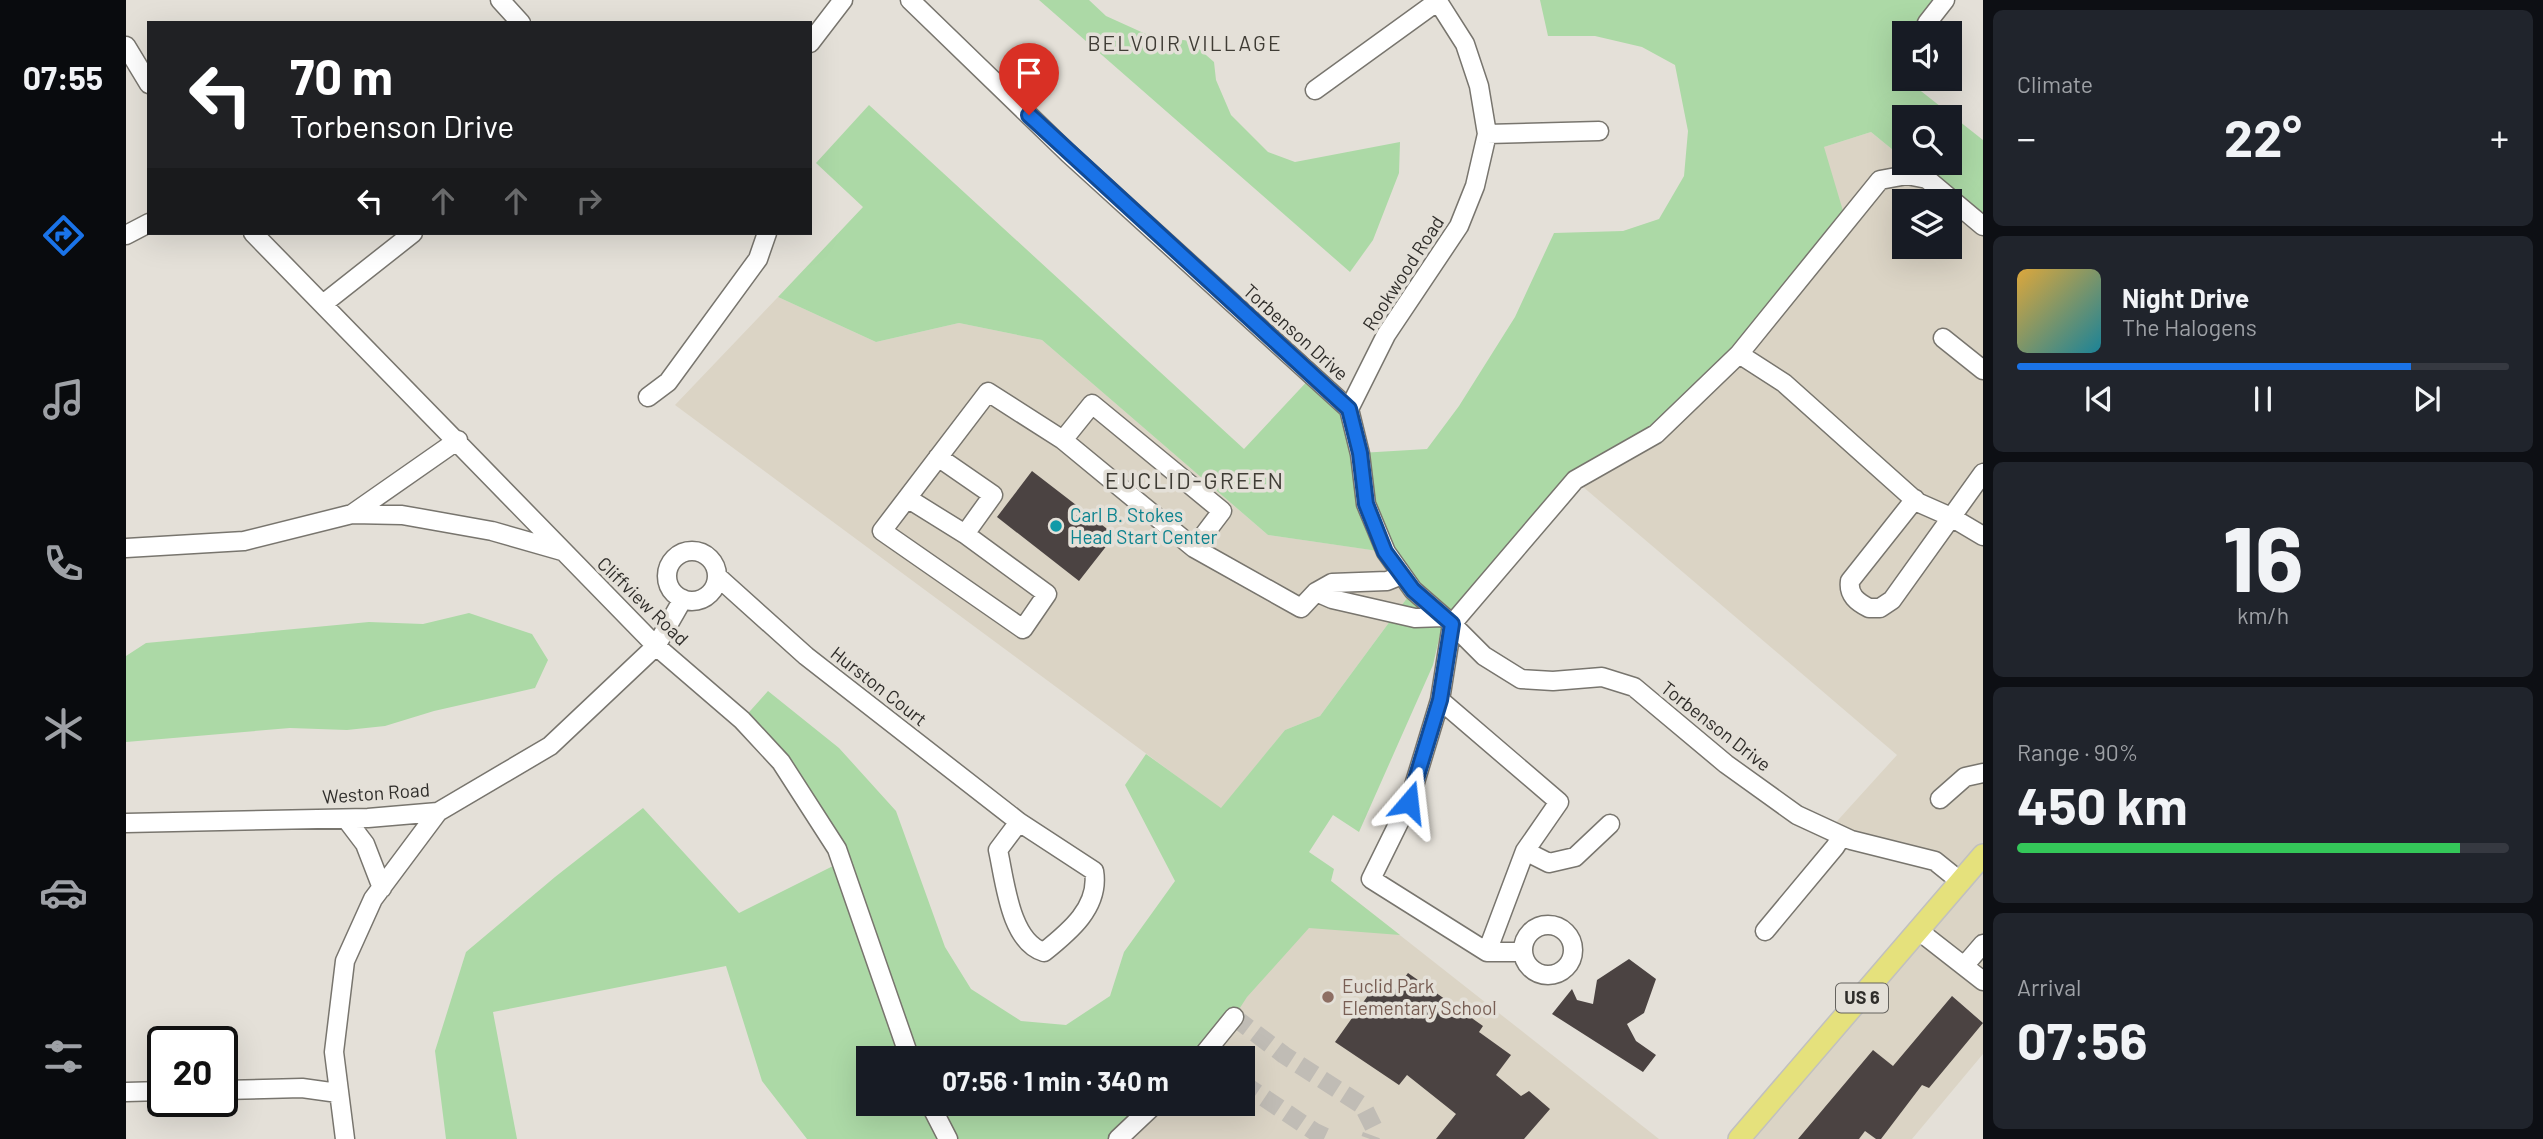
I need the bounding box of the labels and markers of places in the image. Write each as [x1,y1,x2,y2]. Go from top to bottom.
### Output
pin [999,43,1059,115]
place label: Carl B. Stokes Head Start Center [1070,503,1218,548]
marker: Carl B. Stokes Head Start Center [1048,518,1064,534]
place label: Euclid Park Elementary School [1342,974,1497,1019]
marker: Euclid Park Elementary School [1320,989,1336,1005]

